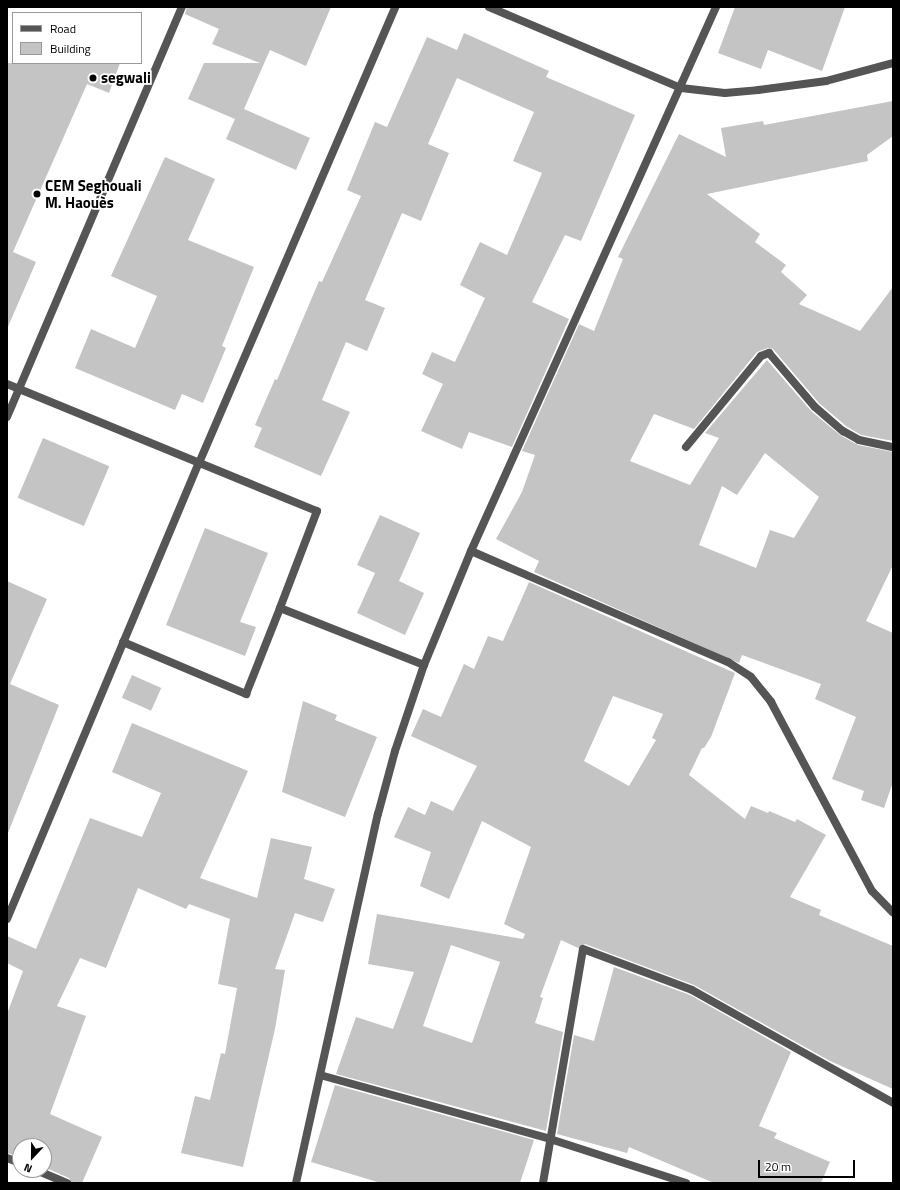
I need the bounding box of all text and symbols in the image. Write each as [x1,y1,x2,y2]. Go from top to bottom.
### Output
legend [12,12,142,64]
text: Road [50,19,76,38]
text: Building [50,39,91,58]
place label: segwali [101,69,151,87]
marker: segwali [88,73,98,83]
place label: CEM Seghouali M. Haouès [45,176,142,211]
marker: CEM Seghouali M. Haouès [32,189,42,199]
north arrow [12,1138,52,1178]
scale bar [760,1152,857,1178]
text: 20 m [765,1157,791,1176]
text: N [21,1159,34,1177]

